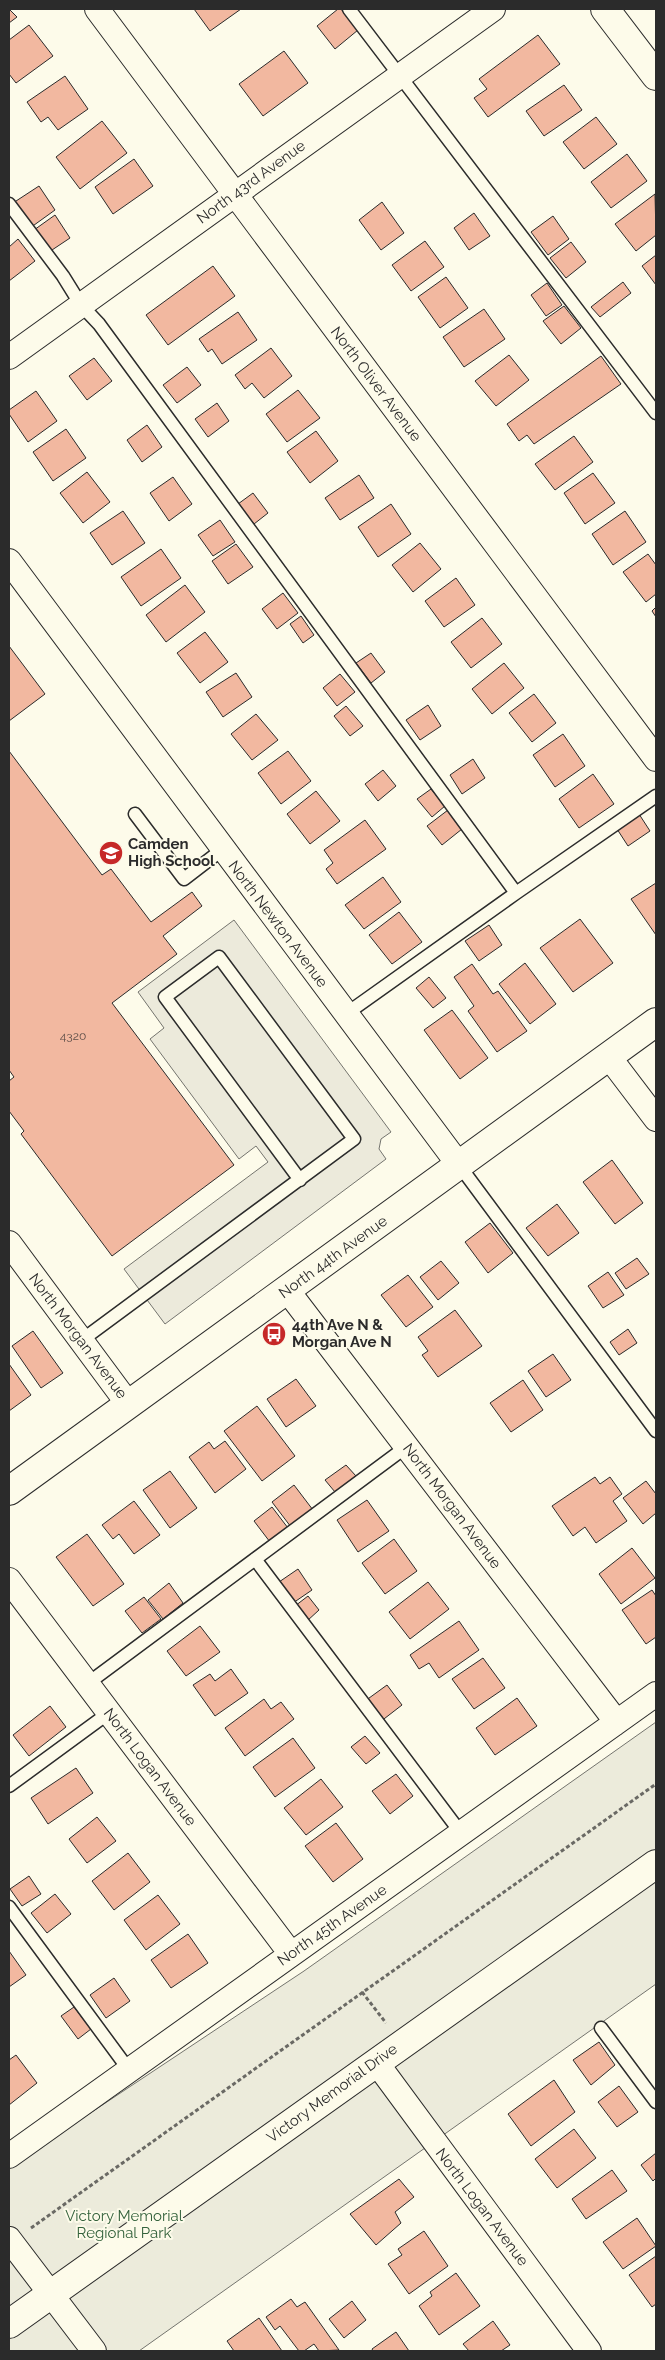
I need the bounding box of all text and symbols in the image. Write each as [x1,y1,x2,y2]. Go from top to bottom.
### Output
street label: North 43rd Avenue [193,136,309,227]
street label: North Oliver Avenue [327,323,425,445]
place label: Camden High School [128,835,215,870]
school or university icon: Camden High School [98,840,124,866]
street label: North Newton Avenue [224,857,332,991]
house number: 4320 [60,1029,86,1043]
street label: North 44th Avenue [275,1212,391,1302]
street label: North Morgan Avenue [25,1270,131,1402]
place label: 44th Ave N & Morgan Ave N [292,1316,392,1351]
bus stop icon: 44th Ave N & Morgan Ave N [261,1321,287,1347]
street label: North Morgan Avenue [399,1440,505,1572]
street label: North Logan Avenue [100,1705,200,1830]
street label: North 45th Avenue [274,1880,390,1969]
street label: Victory Memorial Drive [263,2040,401,2146]
street label: North Logan Avenue [432,2145,532,2270]
park label: Victory Memorial Regional Park [65,2207,184,2242]

